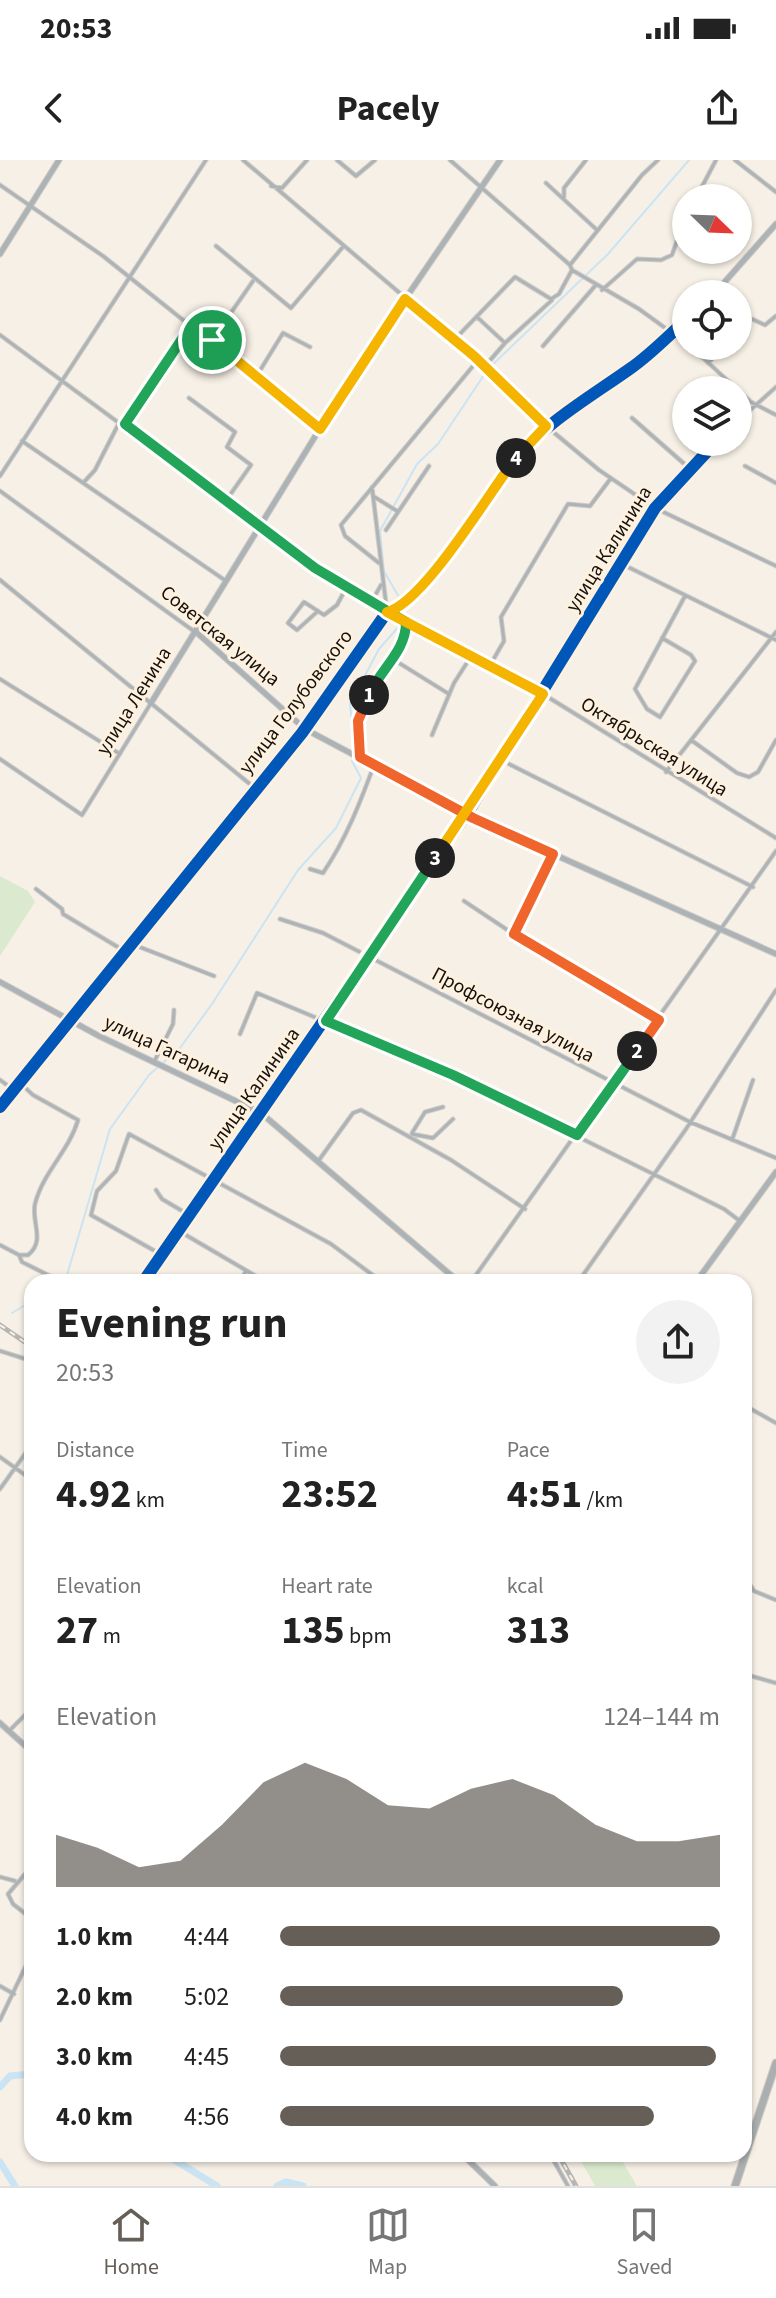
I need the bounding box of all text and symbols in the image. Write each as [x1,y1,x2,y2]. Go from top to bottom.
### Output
text: 20:53 [40,7,112,50]
text: Pacely [337,83,439,134]
icon: back [32,86,76,130]
icon: share [700,86,744,130]
north arrow [672,184,752,264]
map controls [672,184,752,456]
button: locate [672,280,752,360]
pin [178,306,246,374]
icon: arrive [190,318,234,362]
button: layers [672,376,752,456]
pin: 4 [496,438,536,478]
text: 4 [510,442,522,474]
street label: улица Калинина [559,481,659,617]
street label: Советская улица [154,579,286,693]
street label: улица Голубовского [232,624,360,780]
street label: улица Ленина [90,642,178,760]
pin: 1 [349,675,389,715]
text: 1 [363,679,375,711]
street label: Октябрьская улица [575,690,733,804]
pin: 3 [415,838,455,878]
text: 3 [429,842,441,874]
street label: Профсоюзная улица [427,960,599,1070]
street label: улица Гагарина [99,1009,235,1091]
street label: улица Калинина [201,1022,307,1156]
pin: 2 [617,1031,657,1071]
text: 2 [631,1035,643,1067]
text: Evening run [56,1292,288,1355]
button: share [636,1300,720,1384]
text: 20:53 [56,1354,114,1391]
text: Distance [56,1434,134,1466]
text: Time [281,1434,328,1466]
text: Pace [507,1434,550,1466]
text: 4.92 [56,1466,131,1523]
text: 23:52 [281,1466,378,1523]
text: 4:51 [507,1466,582,1523]
text: km [131,1484,165,1516]
text: /km [582,1484,623,1516]
text: Elevation [56,1570,142,1602]
text: Heart rate [281,1570,373,1602]
text: kcal [507,1570,544,1602]
text: 27 [56,1602,98,1659]
text: 135 [281,1602,345,1659]
text: 313 [507,1602,570,1659]
text: m [98,1620,121,1652]
text: bpm [345,1620,392,1652]
text: Elevation [56,1698,157,1735]
text: 124–144 m [603,1698,720,1735]
text: 1.0 km [56,1918,133,1955]
text: 4:44 [184,1918,229,1955]
text: 2.0 km [56,1978,133,2015]
text: 5:02 [184,1978,229,2015]
text: 3.0 km [56,2038,133,2075]
text: 4:45 [184,2038,229,2075]
text: 4.0 km [56,2098,133,2135]
text: 4:56 [184,2098,229,2135]
tab: Home [103,2203,159,2283]
tab: Map [366,2203,410,2283]
tab: Saved [616,2203,673,2283]

